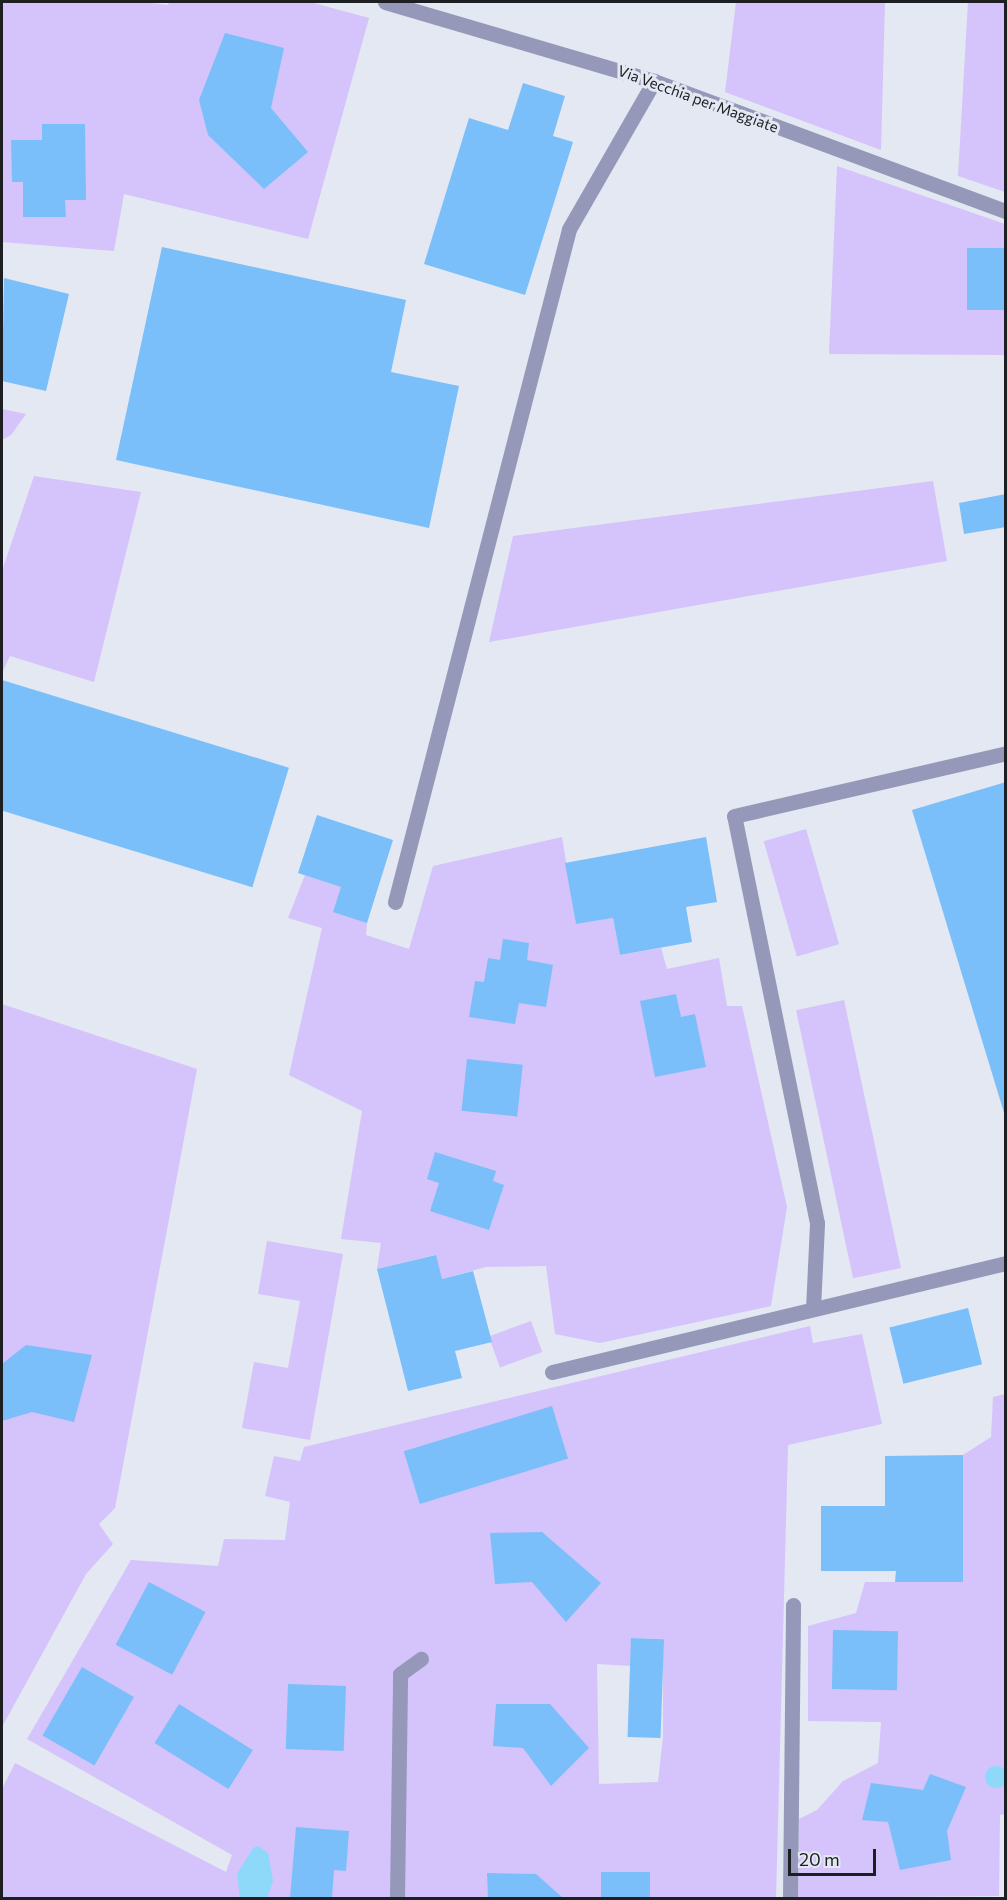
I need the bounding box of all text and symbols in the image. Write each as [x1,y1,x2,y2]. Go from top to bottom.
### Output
street label: Via Vecchia per Maggiate [615,62,781,136]
scale bar [791,1837,880,1875]
text: 20 m [799,1848,840,1870]

